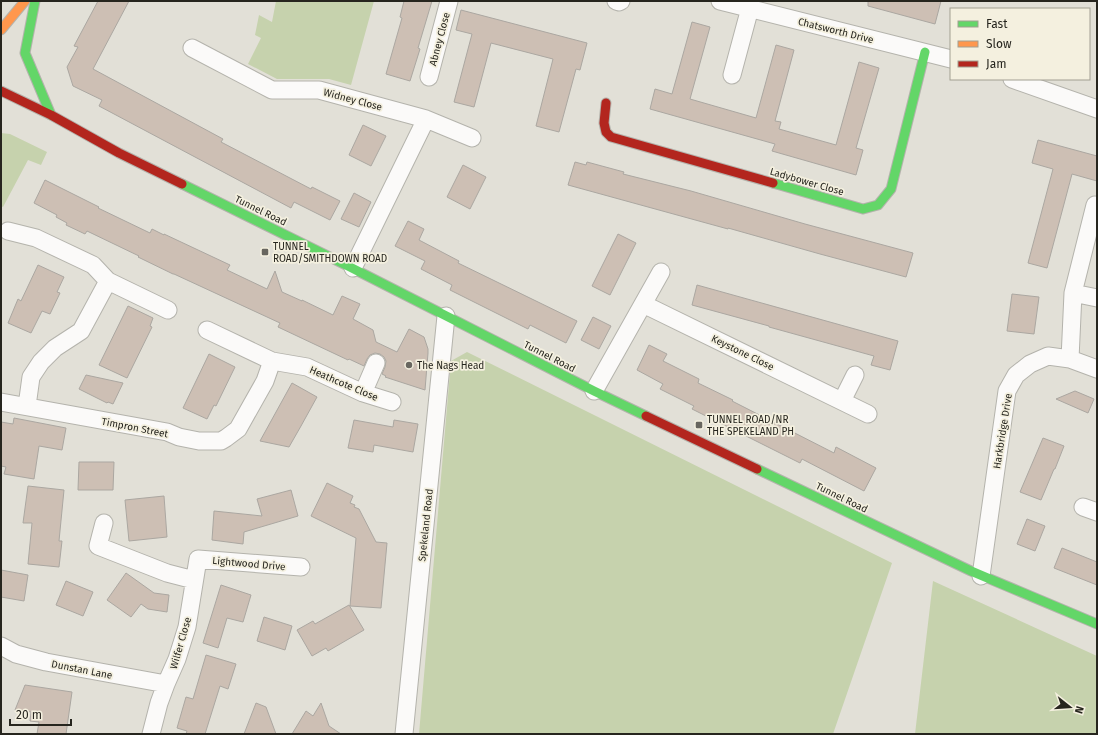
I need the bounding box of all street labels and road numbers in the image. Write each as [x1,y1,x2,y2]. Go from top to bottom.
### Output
street label: Abney Close [427,11,453,67]
street label: Chatsworth Drive [797,16,875,46]
street label: Widney Close [322,86,383,114]
street label: Ladybower Close [768,166,845,198]
street label: Tunnel Road [233,193,289,229]
street label: Keystone Close [709,333,776,373]
street label: Tunnel Road [522,339,577,375]
street label: Heathcote Close [307,364,380,404]
street label: Harkbridge Drive [991,392,1015,470]
street label: Timpron Street [101,416,169,440]
street label: Tunnel Road [814,480,870,516]
street label: Spekeland Road [416,488,436,562]
street label: Lightwood Drive [212,555,286,573]
street label: Wilfer Close [168,616,194,671]
street label: Dunstan Lane [50,658,113,682]

